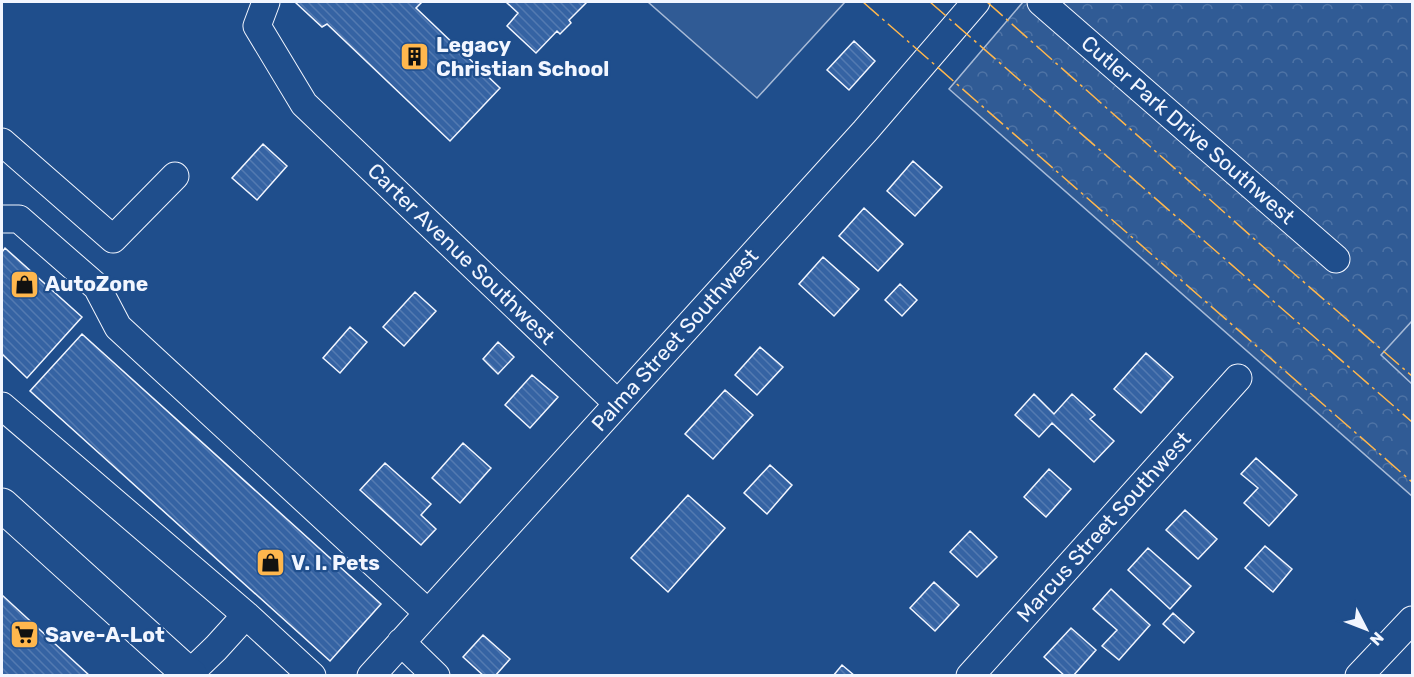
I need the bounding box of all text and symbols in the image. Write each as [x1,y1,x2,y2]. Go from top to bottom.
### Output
street label: Cutler Park Drive Southwest [1077,30,1300,229]
place label: Legacy Christian School [436,32,609,81]
building icon: Legacy Christian School [399,41,431,73]
street label: Carter Avenue Southwest [363,158,560,350]
street label: Palma Street Southwest [586,243,763,436]
shop icon: AutoZone [8,268,40,300]
place label: AutoZone [45,271,148,296]
street label: Marcus Street Southwest [1011,426,1196,627]
shop icon: V. I. Pets [254,547,286,579]
place label: V. I. Pets [291,550,380,575]
north arrow [1336,599,1396,659]
supermarket icon: Save-A-Lot [8,619,40,651]
place label: Save-A-Lot [45,622,165,647]
text: N [1366,628,1388,649]

